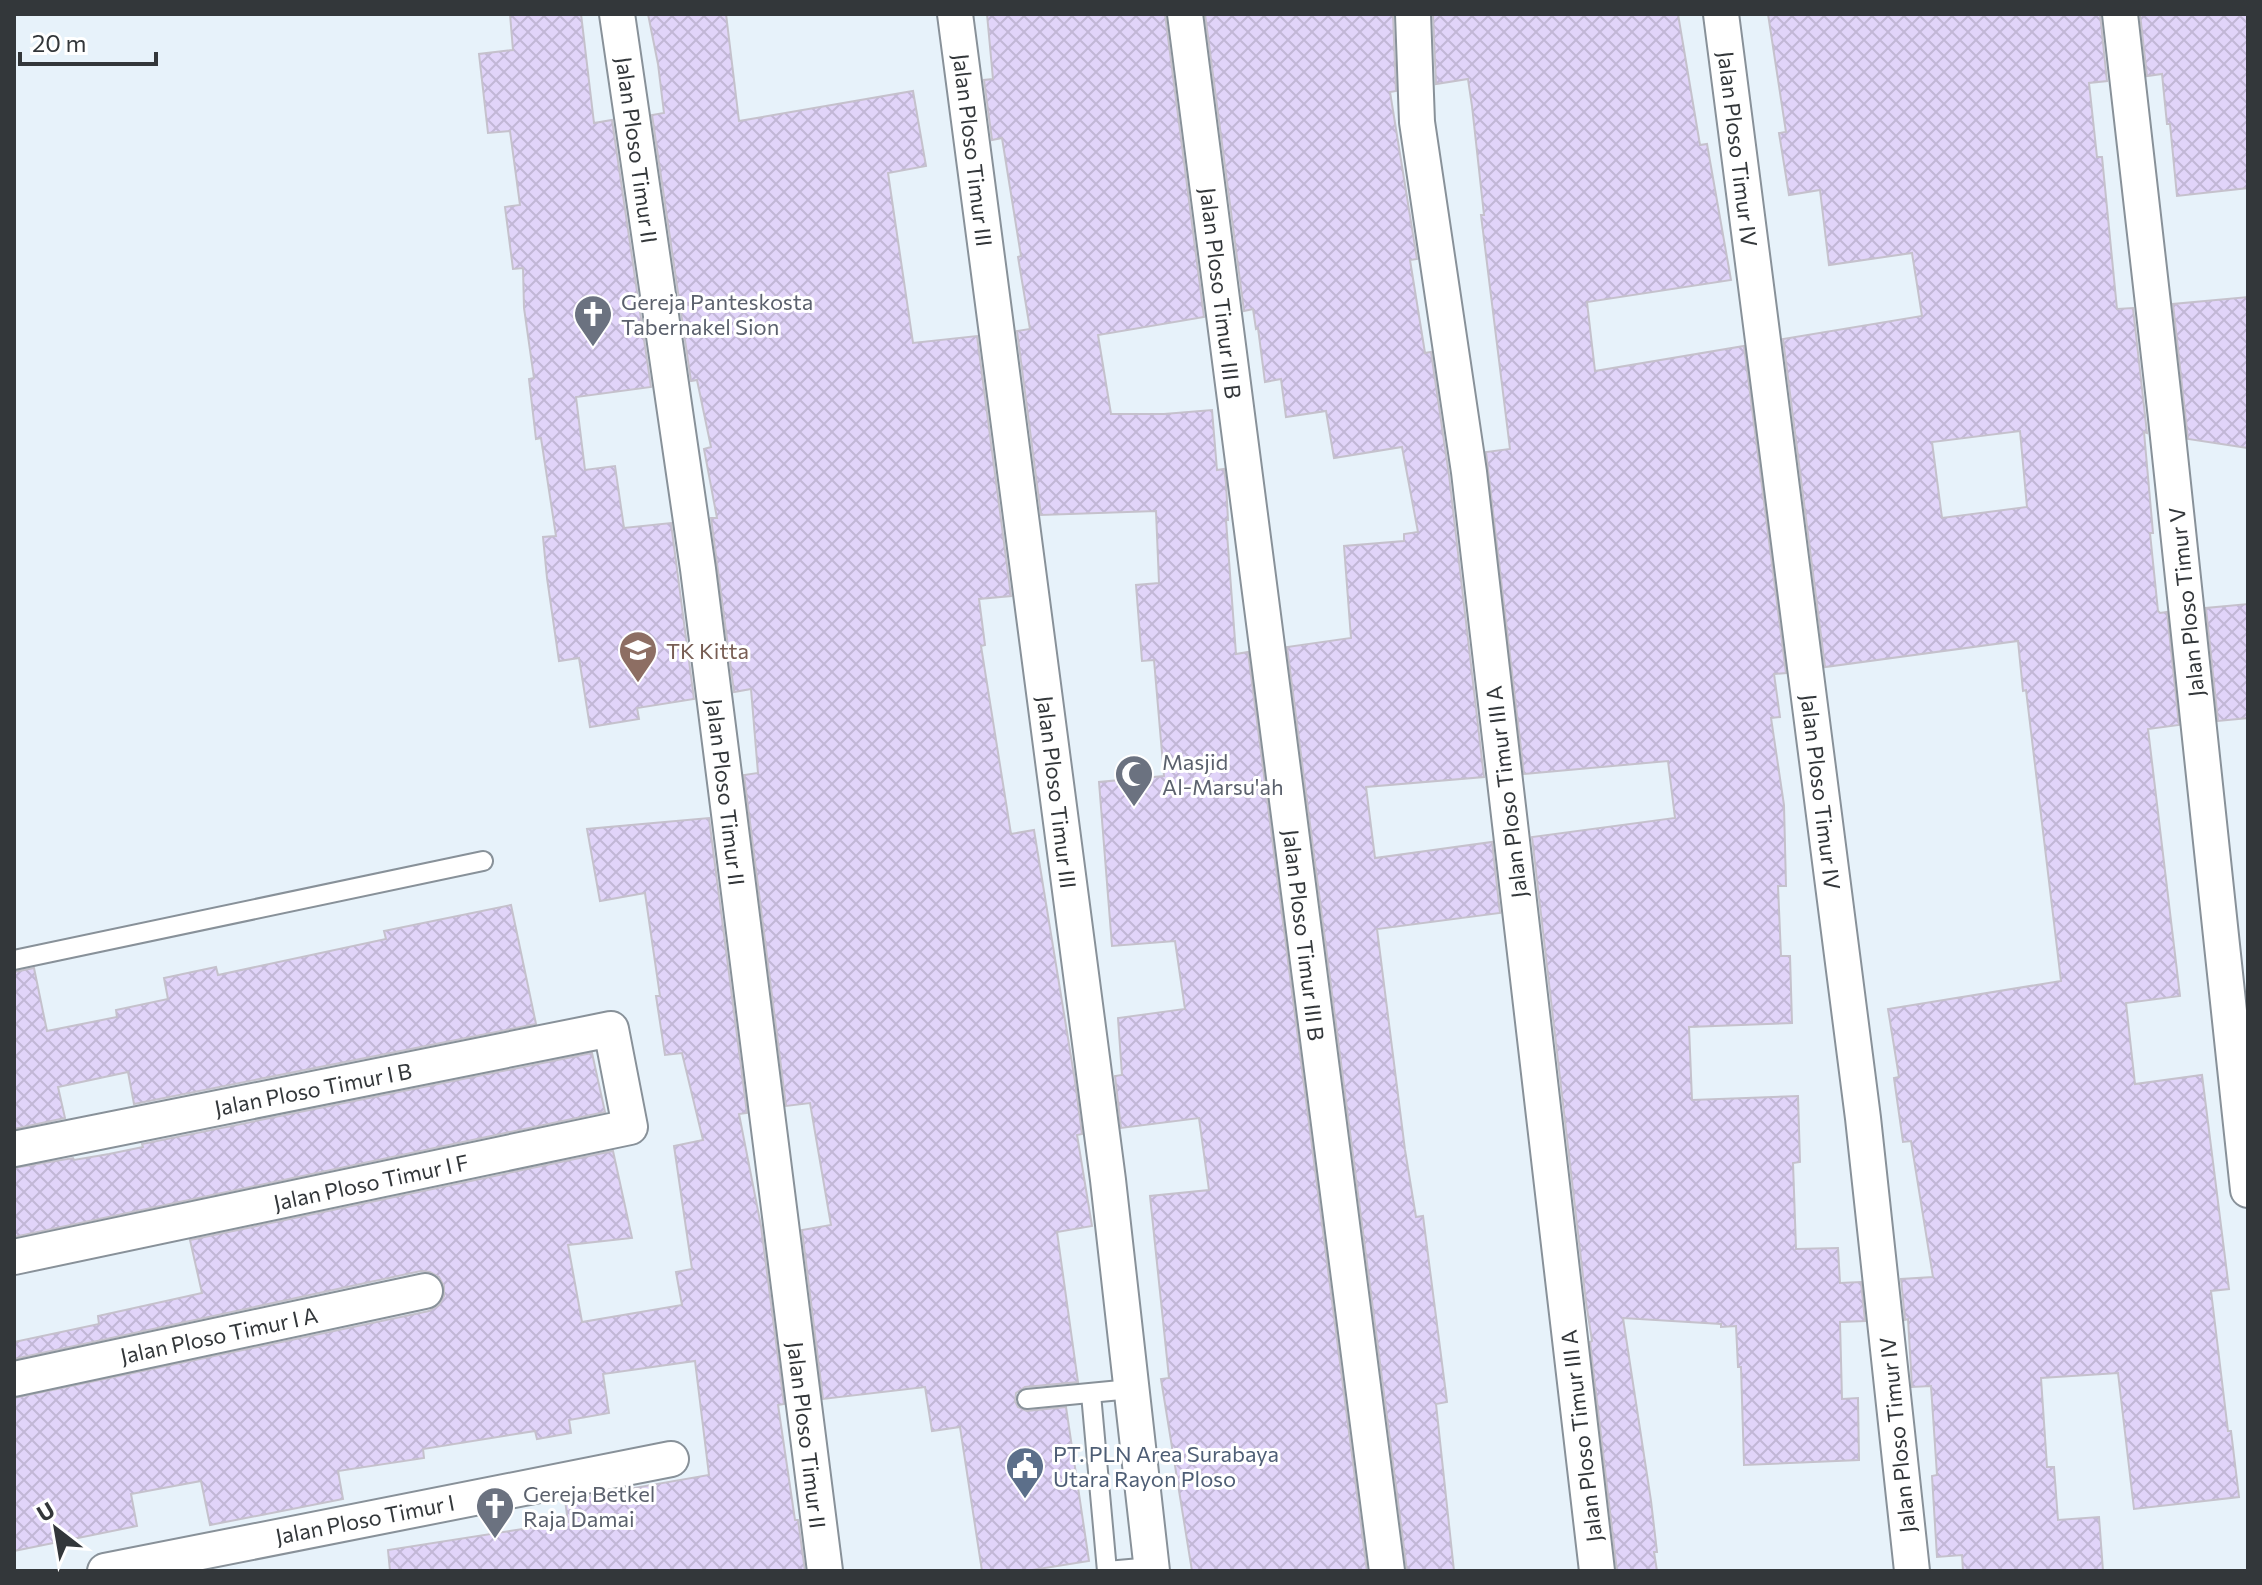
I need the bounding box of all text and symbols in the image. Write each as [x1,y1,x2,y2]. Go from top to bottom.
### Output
scale bar [20,16,156,66]
text: 20 m [32,28,86,57]
street label: Jalan Ploso Timur IV [1713,50,1763,248]
street label: Jalan Ploso Timur III [948,52,998,248]
street label: Jalan Ploso Timur II [611,55,663,245]
street label: Jalan Ploso Timur III B [1195,186,1247,400]
place label: Gereja Panteskosta Tabernakel Sion [621,288,813,340]
church icon: Gereja Panteskosta Tabernakel Sion [572,293,614,348]
street label: Jalan Ploso Timur V [2163,506,2209,698]
school or university icon: TK Kitta [617,629,659,684]
place label: TK Kitta [666,637,749,664]
street label: Jalan Ploso Timur III A [1480,684,1532,900]
street label: Jalan Ploso Timur IV [1796,693,1846,891]
street label: Jalan Ploso Timur III [1032,694,1082,890]
street label: Jalan Ploso Timur II [701,697,751,887]
place label: Masjid Al-Marsu'ah [1162,748,1284,800]
mosque icon: Masjid Al-Marsu'ah [1113,753,1155,808]
street label: Jalan Ploso Timur III B [1278,828,1330,1042]
street label: Jalan Ploso Timur I B [212,1057,414,1121]
street label: Jalan Ploso Timur I F [271,1148,471,1216]
street label: Jalan Ploso Timur I A [118,1301,320,1369]
street label: Jalan Ploso Timur III A [1555,1328,1607,1544]
street label: Jalan Ploso Timur IV [1873,1336,1921,1534]
street label: Jalan Ploso Timur II [782,1340,832,1530]
place label: PT. PLN Area Surabaya Utara Rayon Ploso [1053,1440,1279,1492]
public building icon: PT. PLN Area Surabaya Utara Rayon Ploso [1004,1445,1046,1500]
place label: Gereja Betkel Raja Damai [523,1480,655,1532]
church icon: Gereja Betkel Raja Damai [474,1485,516,1540]
street label: Jalan Ploso Timur I [273,1488,457,1550]
north arrow [16,1489,96,1569]
text: U [32,1496,59,1527]

